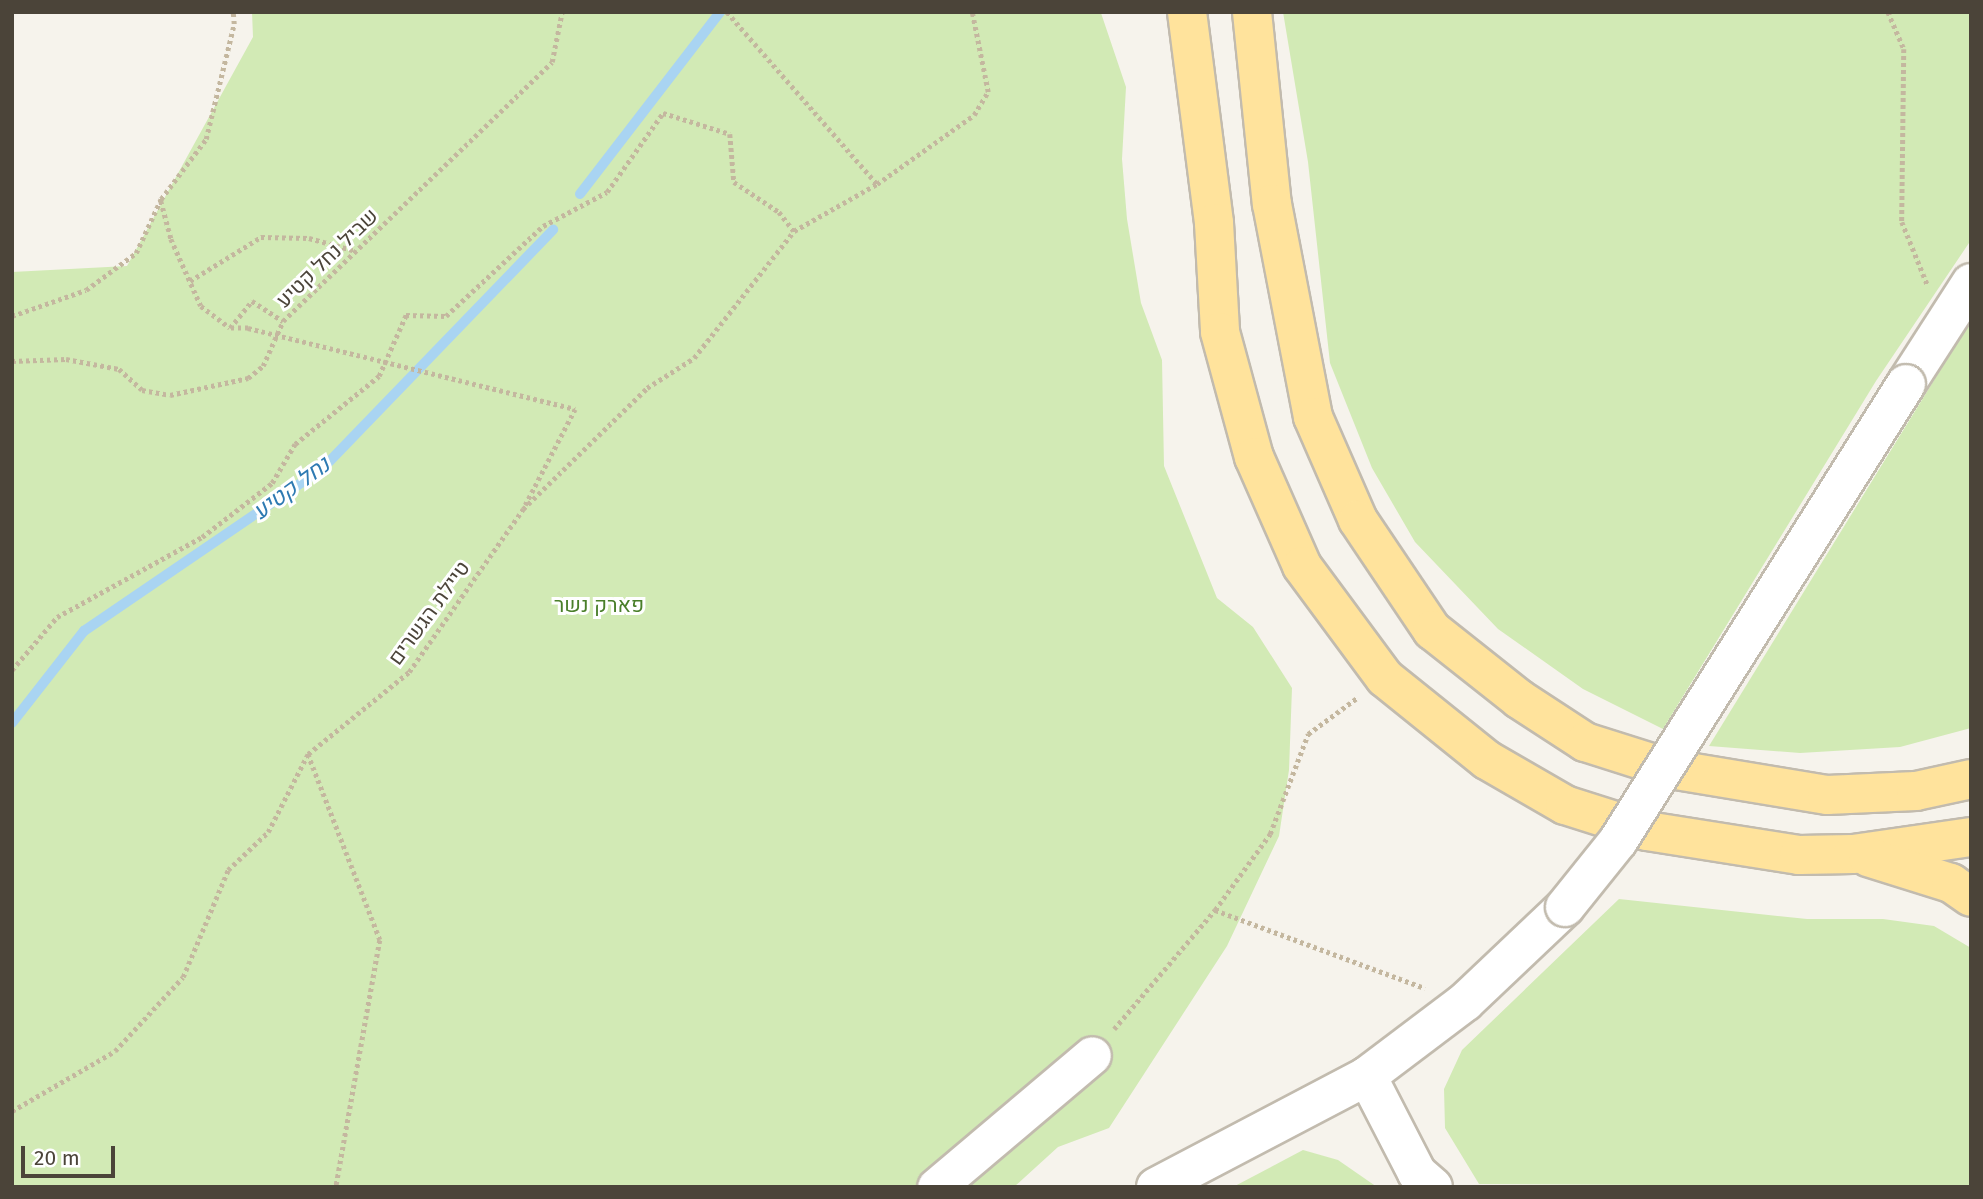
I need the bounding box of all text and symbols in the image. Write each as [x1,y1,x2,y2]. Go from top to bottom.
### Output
street label: שביל נחל קטיע [271,203,383,313]
water label: נחל קטיע [247,451,335,525]
street label: טיילת הגשרים [383,556,475,670]
park label: פארק נשר [554,592,644,618]
scale bar [24,1132,119,1176]
text: 20 m [34,1145,80,1171]

